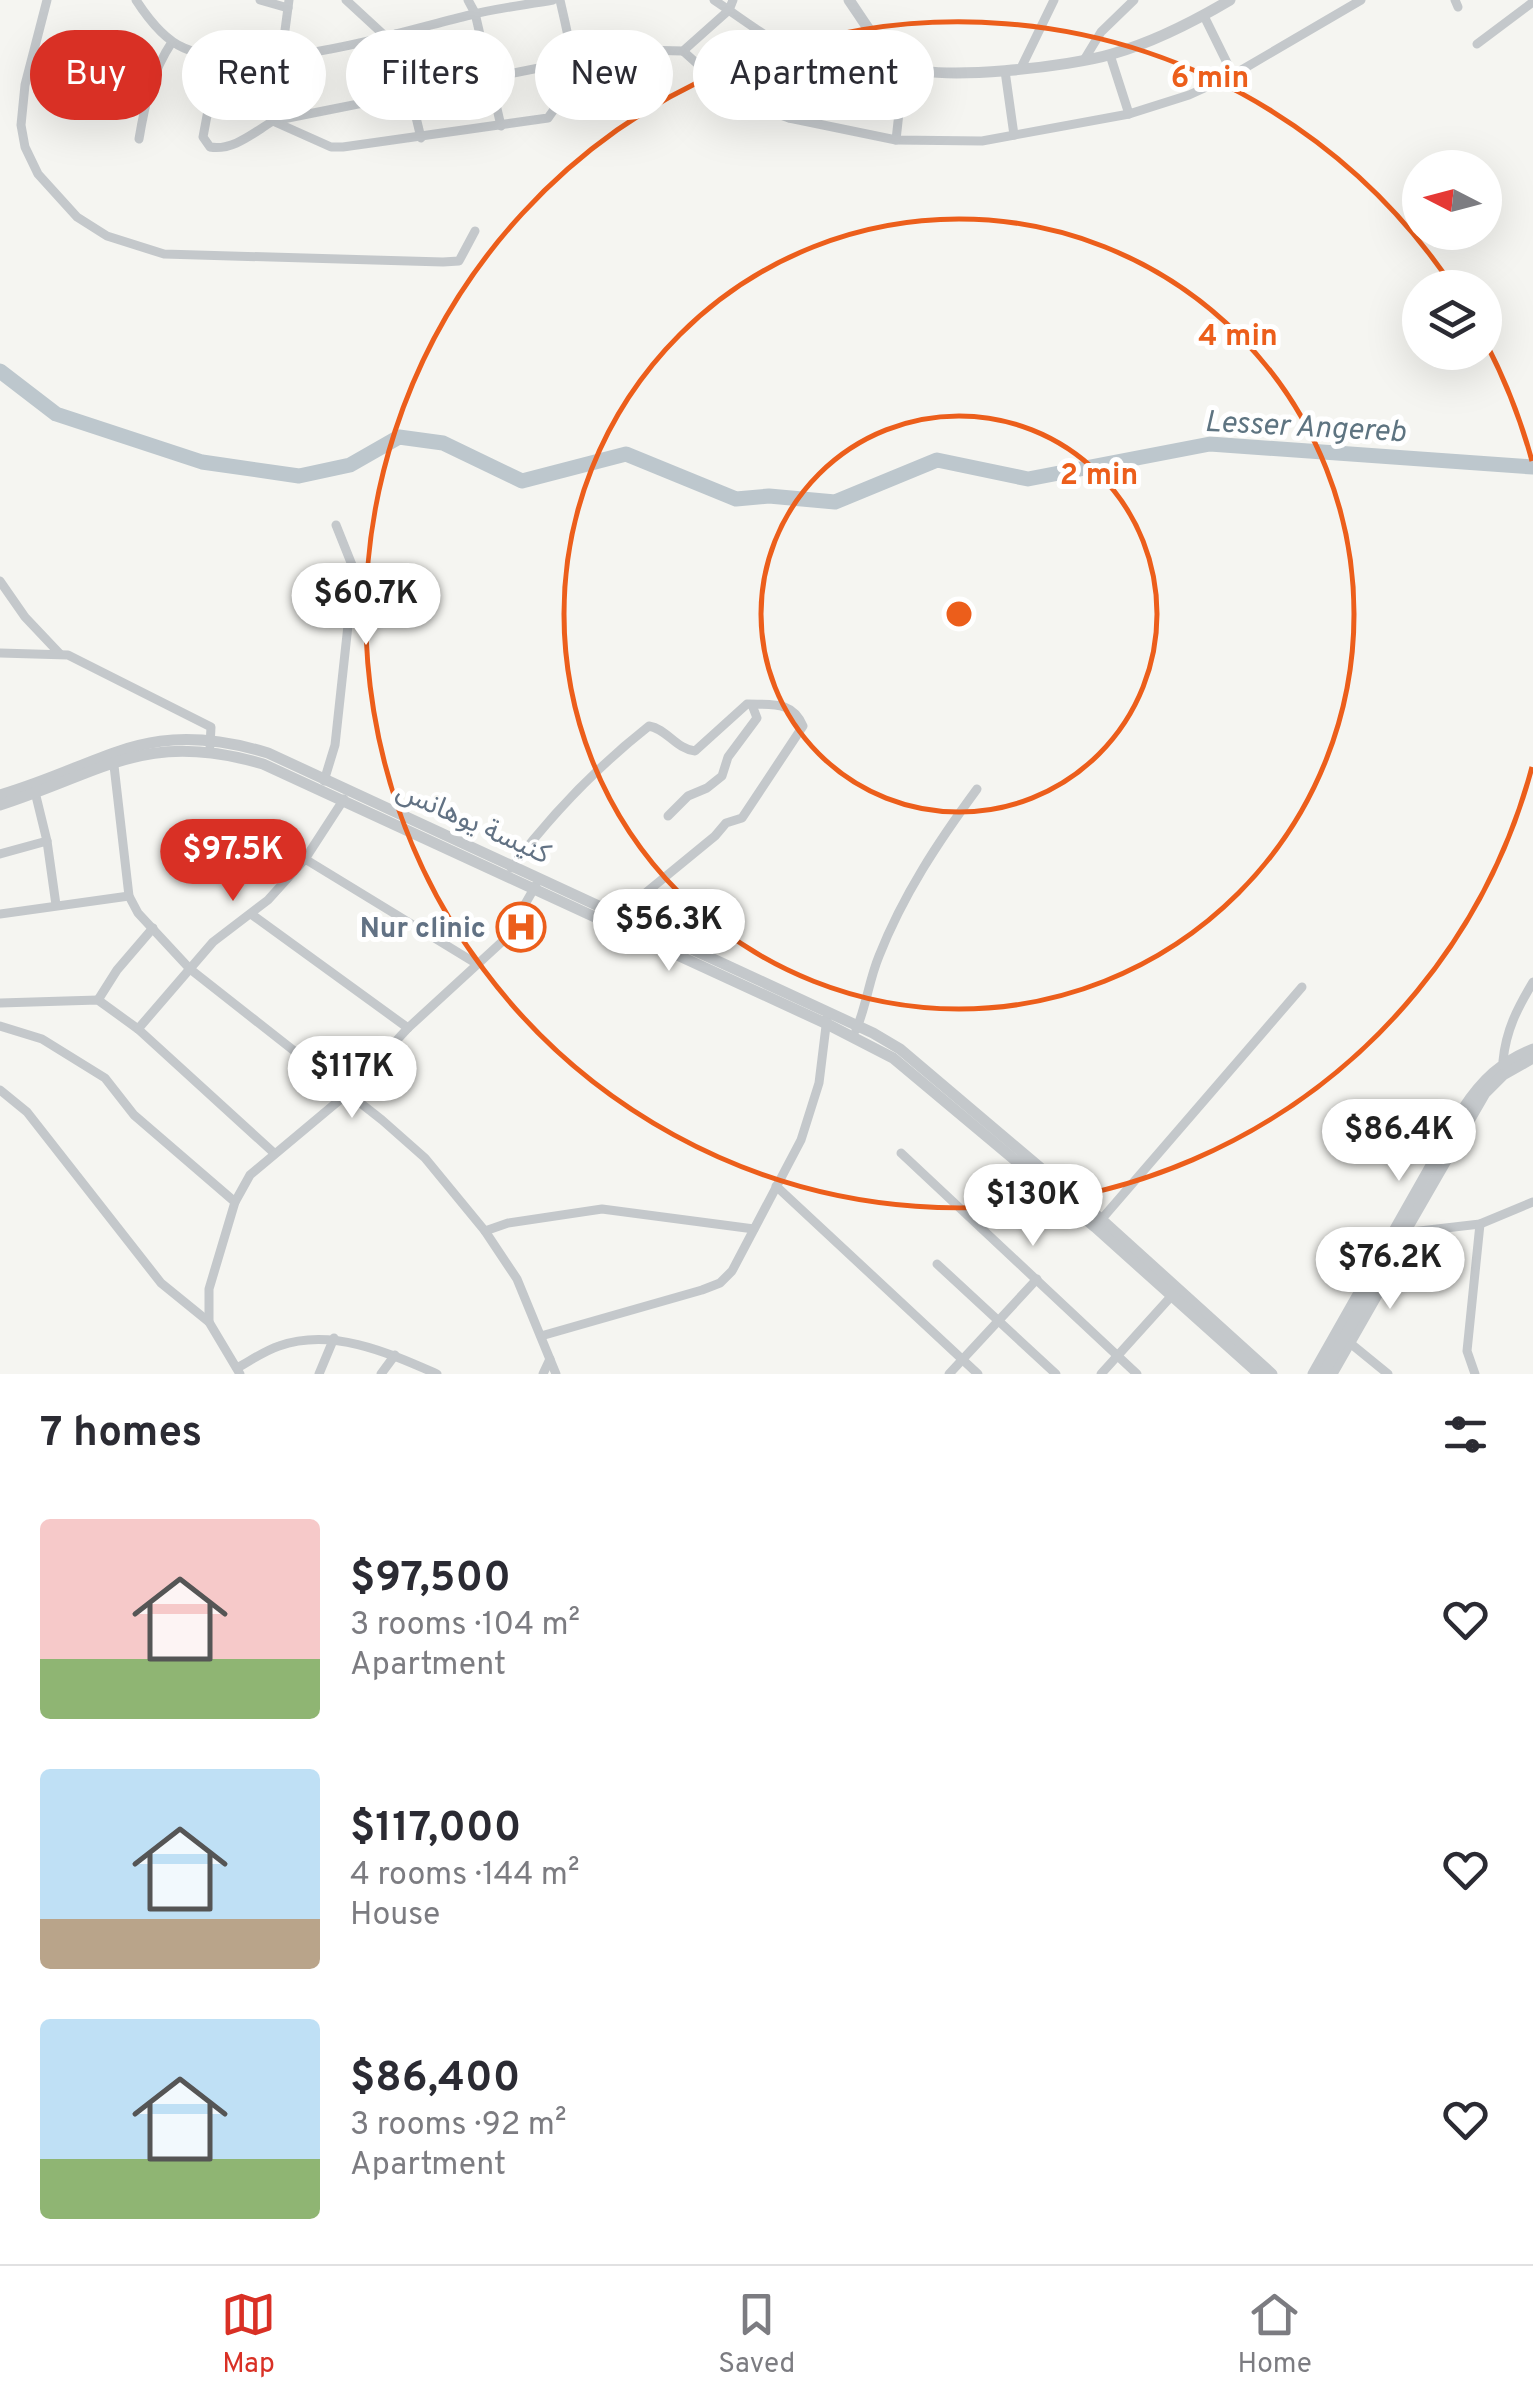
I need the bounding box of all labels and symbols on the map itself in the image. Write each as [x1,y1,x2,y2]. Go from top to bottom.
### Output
text: 6 min [1171,61,1249,98]
north arrow [1402,150,1502,250]
text: 4 min [1198,319,1278,356]
water label: Lesser Angereb [1204,405,1407,452]
text: 2 min [1060,458,1138,495]
pin: $60.7K [285,563,447,648]
centre of rings [941,596,977,632]
street label: كنيسة يوهانس [390,774,556,874]
pin: $97.5K [152,819,314,904]
pin: $56.3K [588,889,750,974]
hospital icon: Nur clinic [495,901,547,953]
place label: Nur clinic [360,912,486,948]
pin: $117K [282,1036,422,1121]
pin: $86.4K [1318,1099,1480,1184]
pin: $130K [963,1164,1103,1249]
pin: $76.2K [1309,1227,1471,1312]

